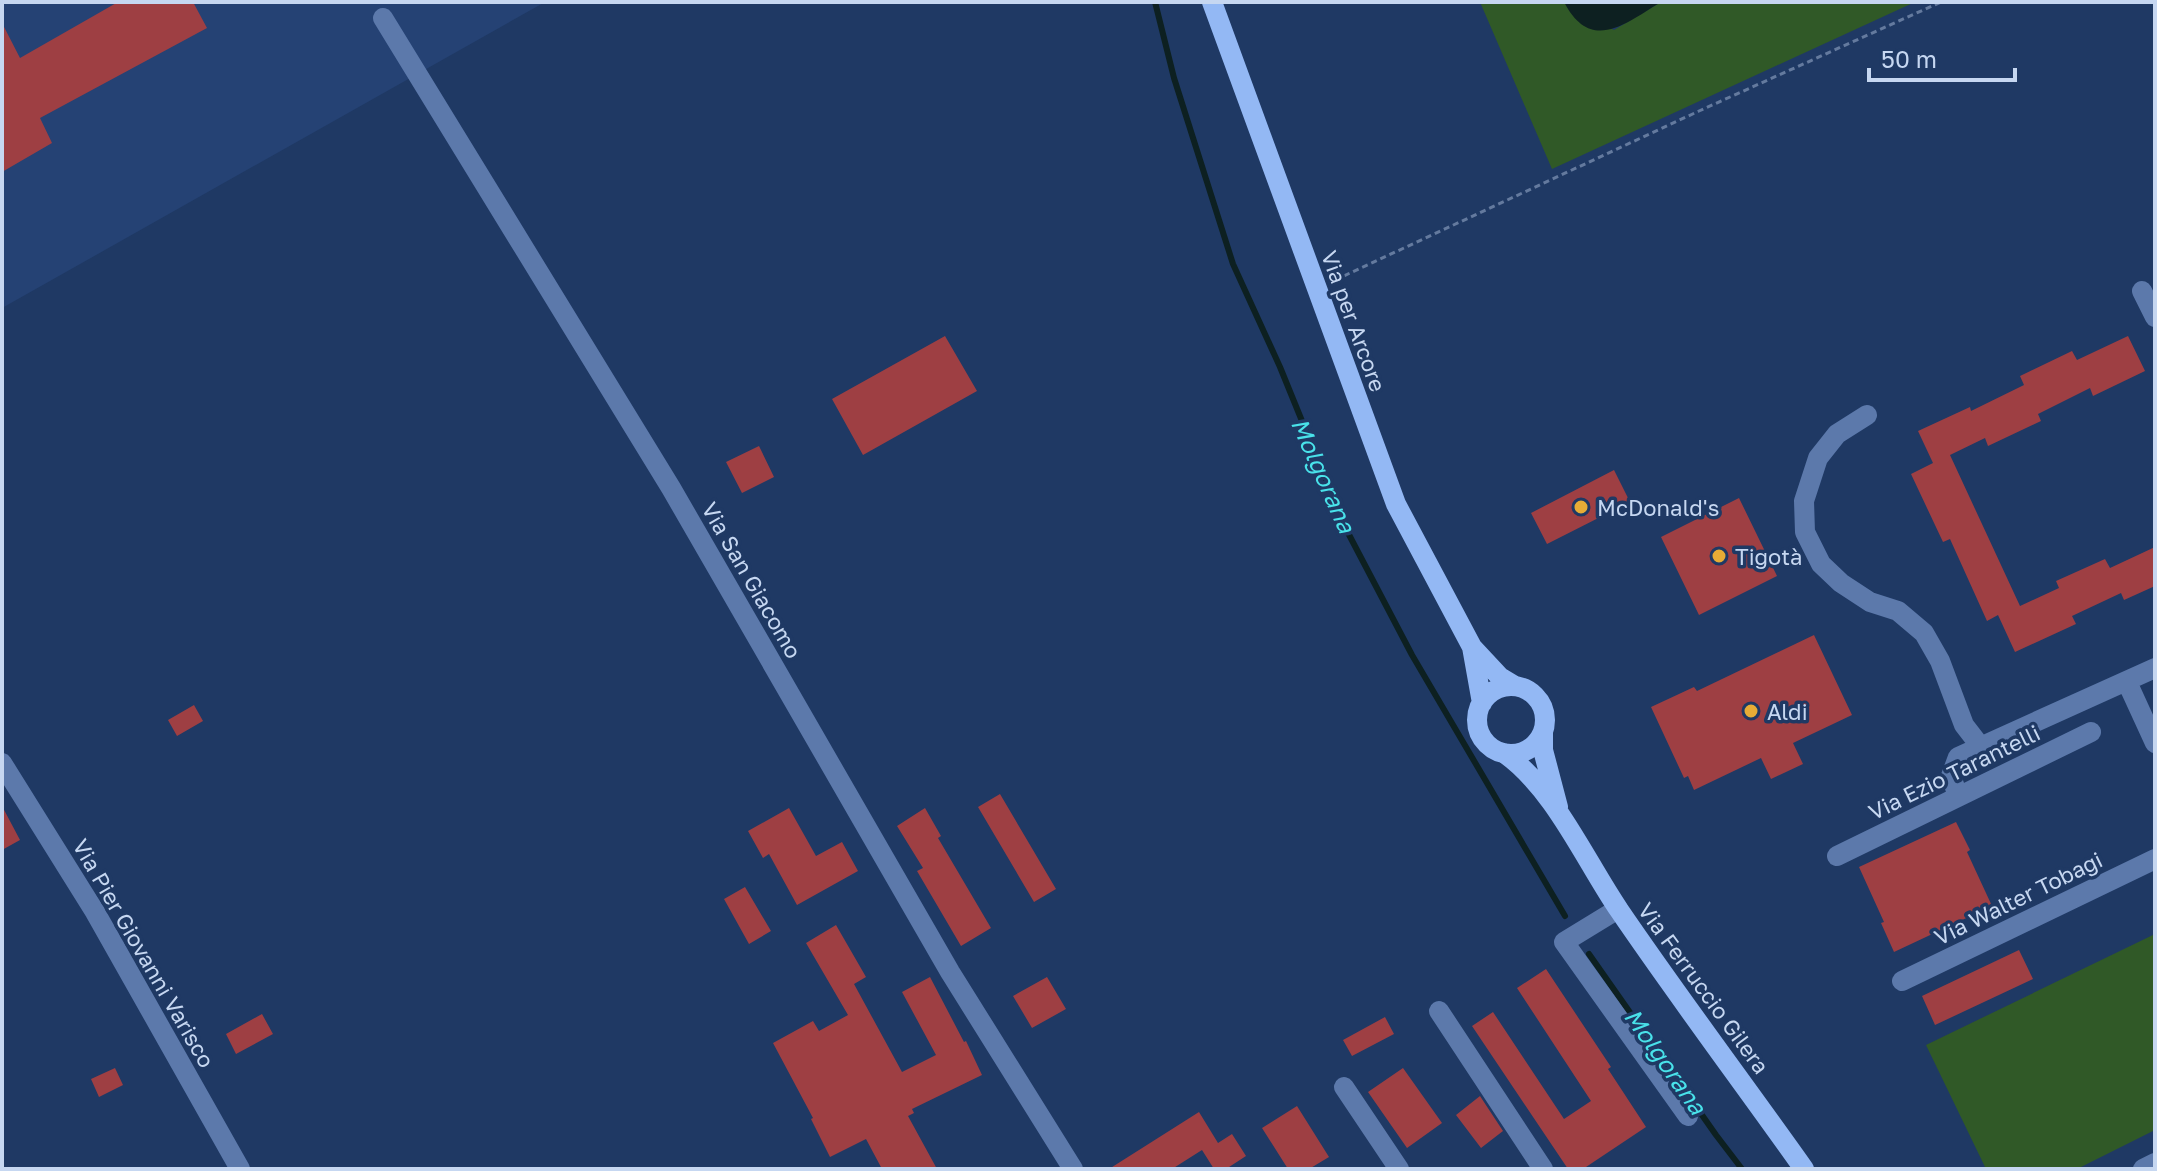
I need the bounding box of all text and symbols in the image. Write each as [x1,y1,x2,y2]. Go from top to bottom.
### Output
scale bar [1869,32,2015,82]
text: 50 m [1881,44,1937,73]
street label: Via per Arcore [1316,247,1392,395]
water label: Molgorana [1285,413,1363,539]
place label: McDonald's [1597,494,1719,521]
street label: Via San Giacomo [696,497,808,663]
marker: McDonald's [1572,498,1590,516]
place label: Tigotà [1735,543,1803,570]
marker: Tigotà [1710,547,1728,565]
place label: Aldi [1767,698,1808,725]
marker: Aldi [1742,702,1760,720]
street label: Via Ezio Tarantelli [1864,719,2044,825]
street label: Via Pier Giovanni Varisco [67,834,221,1072]
street label: Via Walter Tobagi [1930,846,2106,950]
street label: Via Ferruccio Gilera [1633,897,1775,1079]
water label: Molgorana [1618,1002,1714,1121]

